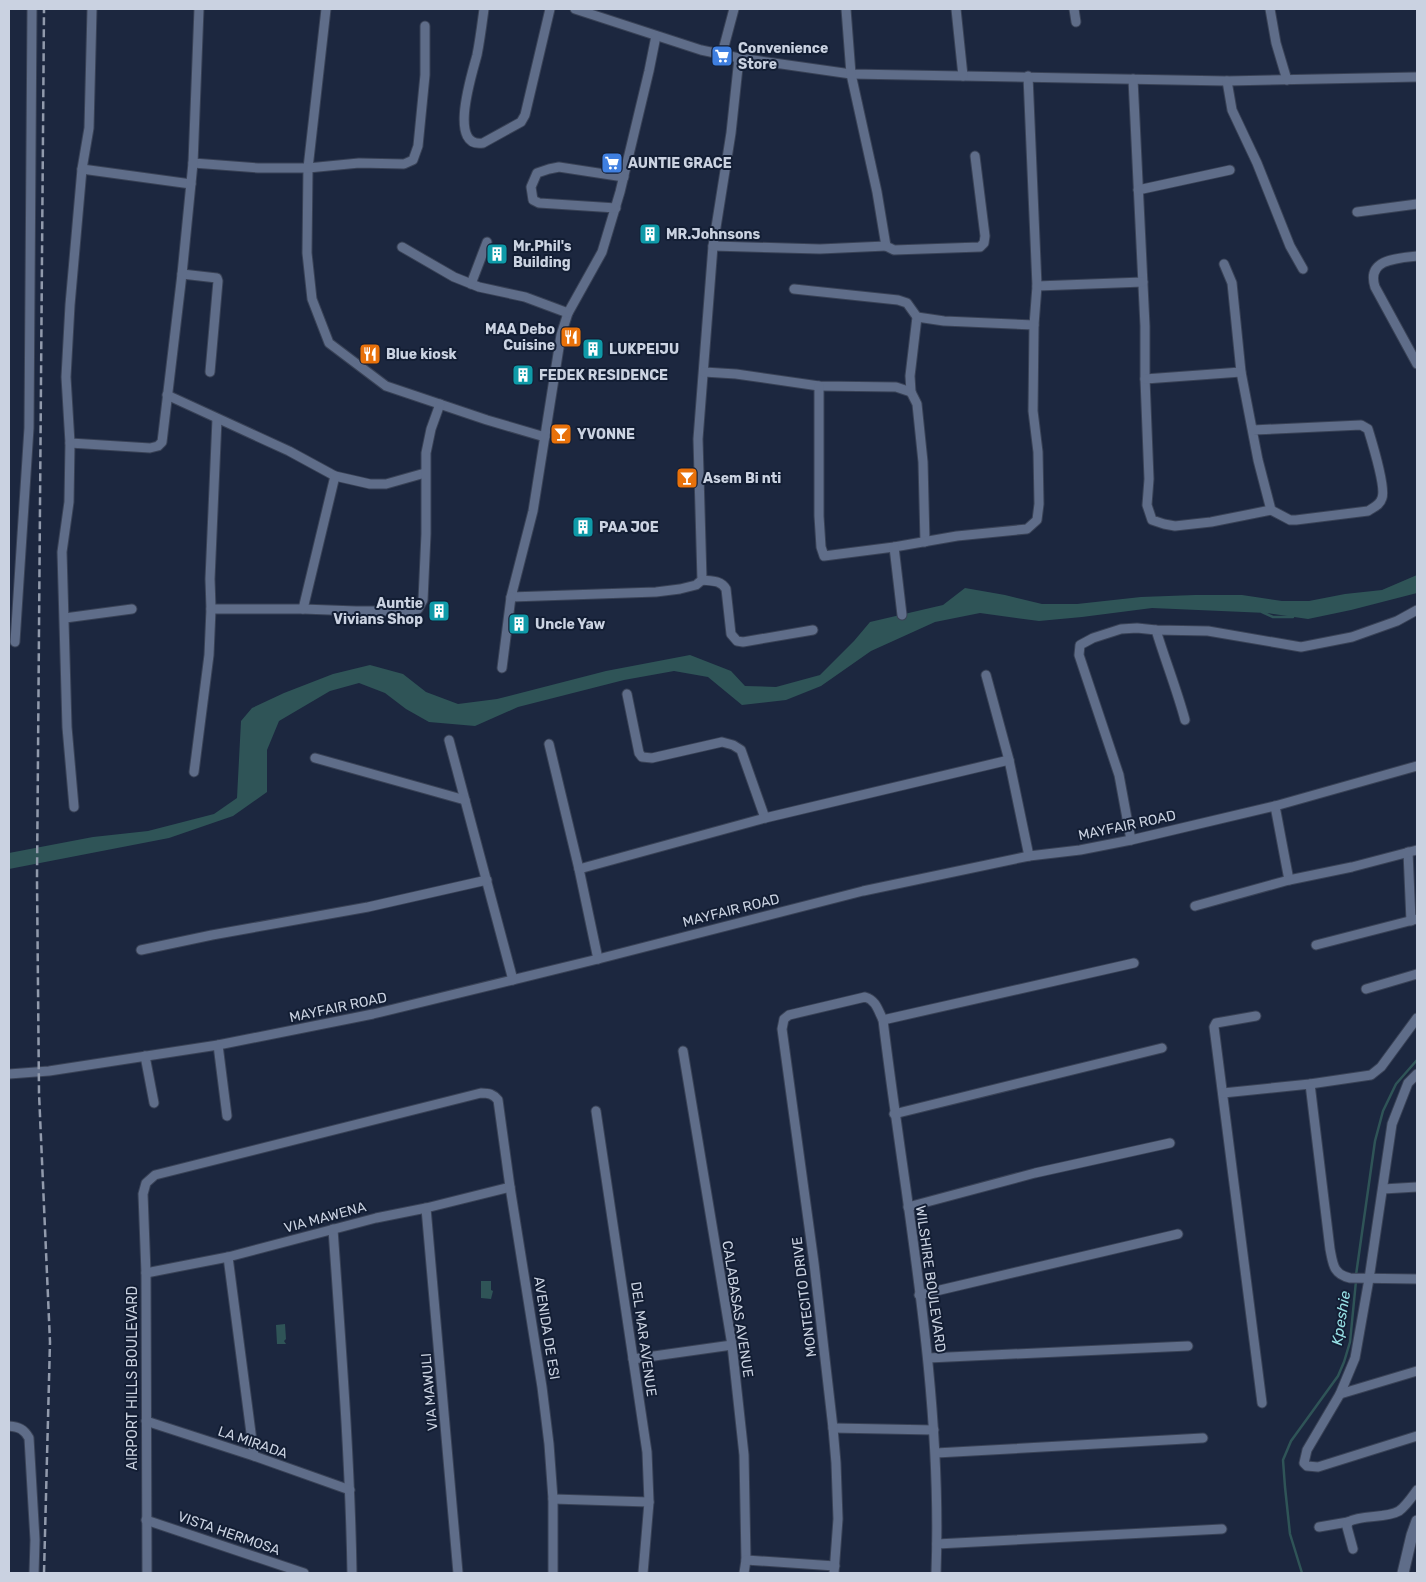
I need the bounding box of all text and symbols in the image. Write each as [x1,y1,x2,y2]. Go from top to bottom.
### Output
place label: Convenience Store [738,40,828,73]
supermarket icon: Convenience Store [710,44,734,68]
supermarket icon: AUNTIE GRACE [600,151,624,175]
place label: AUNTIE GRACE [628,155,732,172]
building icon: MR.Johnsons [638,222,662,246]
place label: MR.Johnsons [666,226,761,243]
place label: Mr.Phil's Building [513,238,572,271]
building icon: Mr.Phil's Building [485,242,509,266]
place label: MAA Debo Cuisine [485,321,555,354]
restaurant icon: MAA Debo Cuisine [559,325,583,349]
building icon: LUKPEIJU [581,337,605,361]
place label: LUKPEIJU [609,341,679,358]
restaurant icon: Blue kiosk [358,342,382,366]
place label: Blue kiosk [386,346,458,363]
building icon: FEDEK RESIDENCE [511,363,535,387]
place label: FEDEK RESIDENCE [539,367,668,384]
bar icon: YVONNE [549,422,573,446]
place label: YVONNE [577,426,635,443]
bar icon: Asem Bi nti [675,466,699,490]
place label: Asem Bi nti [703,470,781,487]
building icon: PAA JOE [571,515,595,539]
place label: PAA JOE [599,519,659,536]
place label: Auntie Vivians Shop [333,595,423,628]
building icon: Auntie Vivians Shop [427,599,451,623]
building icon: Uncle Yaw [507,612,531,636]
place label: Uncle Yaw [535,616,606,633]
street label: MAYFAIR ROAD [1077,807,1177,844]
street label: MAYFAIR ROAD [681,890,781,931]
street label: MAYFAIR ROAD [288,989,388,1026]
street label: VIA MAWENA [282,1198,369,1237]
street label: WILSHIRE BOULEVARD [912,1205,949,1354]
street label: MONTECITO DRIVE [789,1236,820,1358]
street label: CALABASAS AVENUE [718,1239,757,1379]
street label: AVENIDA DE ESI [530,1275,563,1381]
street label: DEL MAR AVENUE [627,1280,660,1398]
street label: AIRPORT HILLS BOULEVARD [124,1286,141,1470]
water label: Kpeshie [1328,1289,1354,1347]
street label: VIA MAWULI [418,1352,441,1432]
street label: LA MIRADA [216,1423,291,1463]
street label: VISTA HERMOSA [175,1508,283,1559]

